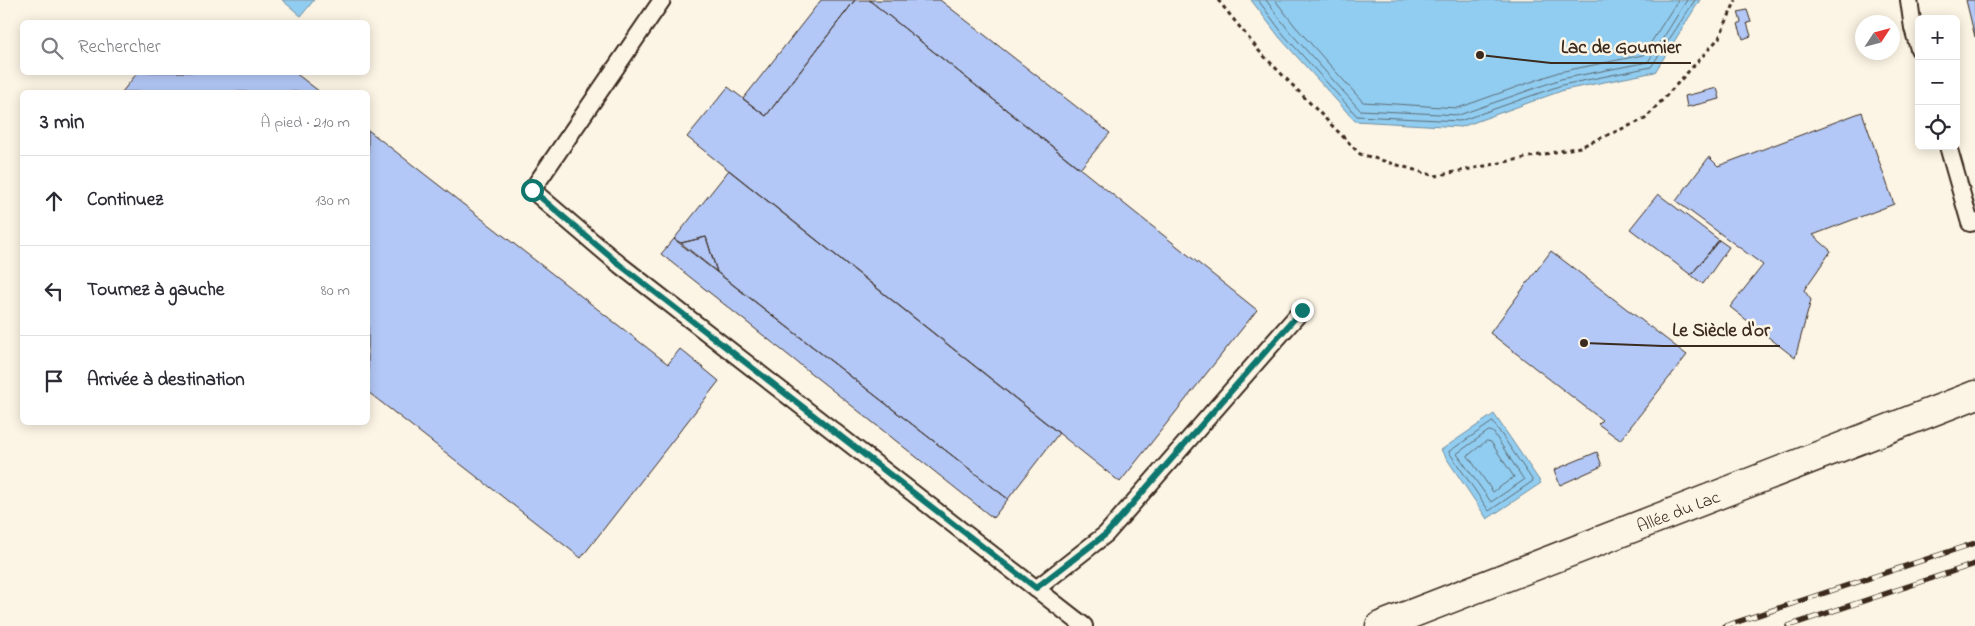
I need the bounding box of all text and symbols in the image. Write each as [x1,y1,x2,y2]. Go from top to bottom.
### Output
north arrow [1855,15,1900,60]
map controls [1915,15,1960,150]
button: + [1915,15,1960,60]
search box [20,20,370,75]
callout: Lac de Gournier [1551,29,1691,63]
icon: search [38,34,66,62]
text: Rechercher [78,34,161,61]
text: Lac de Gournier [1561,35,1682,62]
button: − [1915,60,1960,105]
button: locate [1915,105,1960,150]
text: 3 min [40,108,84,138]
text: À pied · 210 m [261,111,350,135]
route start [521,179,544,202]
icon: ahead [40,187,68,215]
text: Continuez [87,187,163,214]
text: 130 m [315,189,350,213]
icon: left [40,277,68,305]
text: Tournez à gauche [87,277,224,304]
text: 80 m [321,279,350,303]
route end [1291,299,1314,322]
callout: Le Siècle d'or [1663,312,1780,346]
text: Le Siècle d'or [1672,318,1771,345]
icon: arrive [40,367,68,395]
text: Arrivée à destination [87,367,245,394]
street label: Allée du Lac [1633,485,1724,541]

